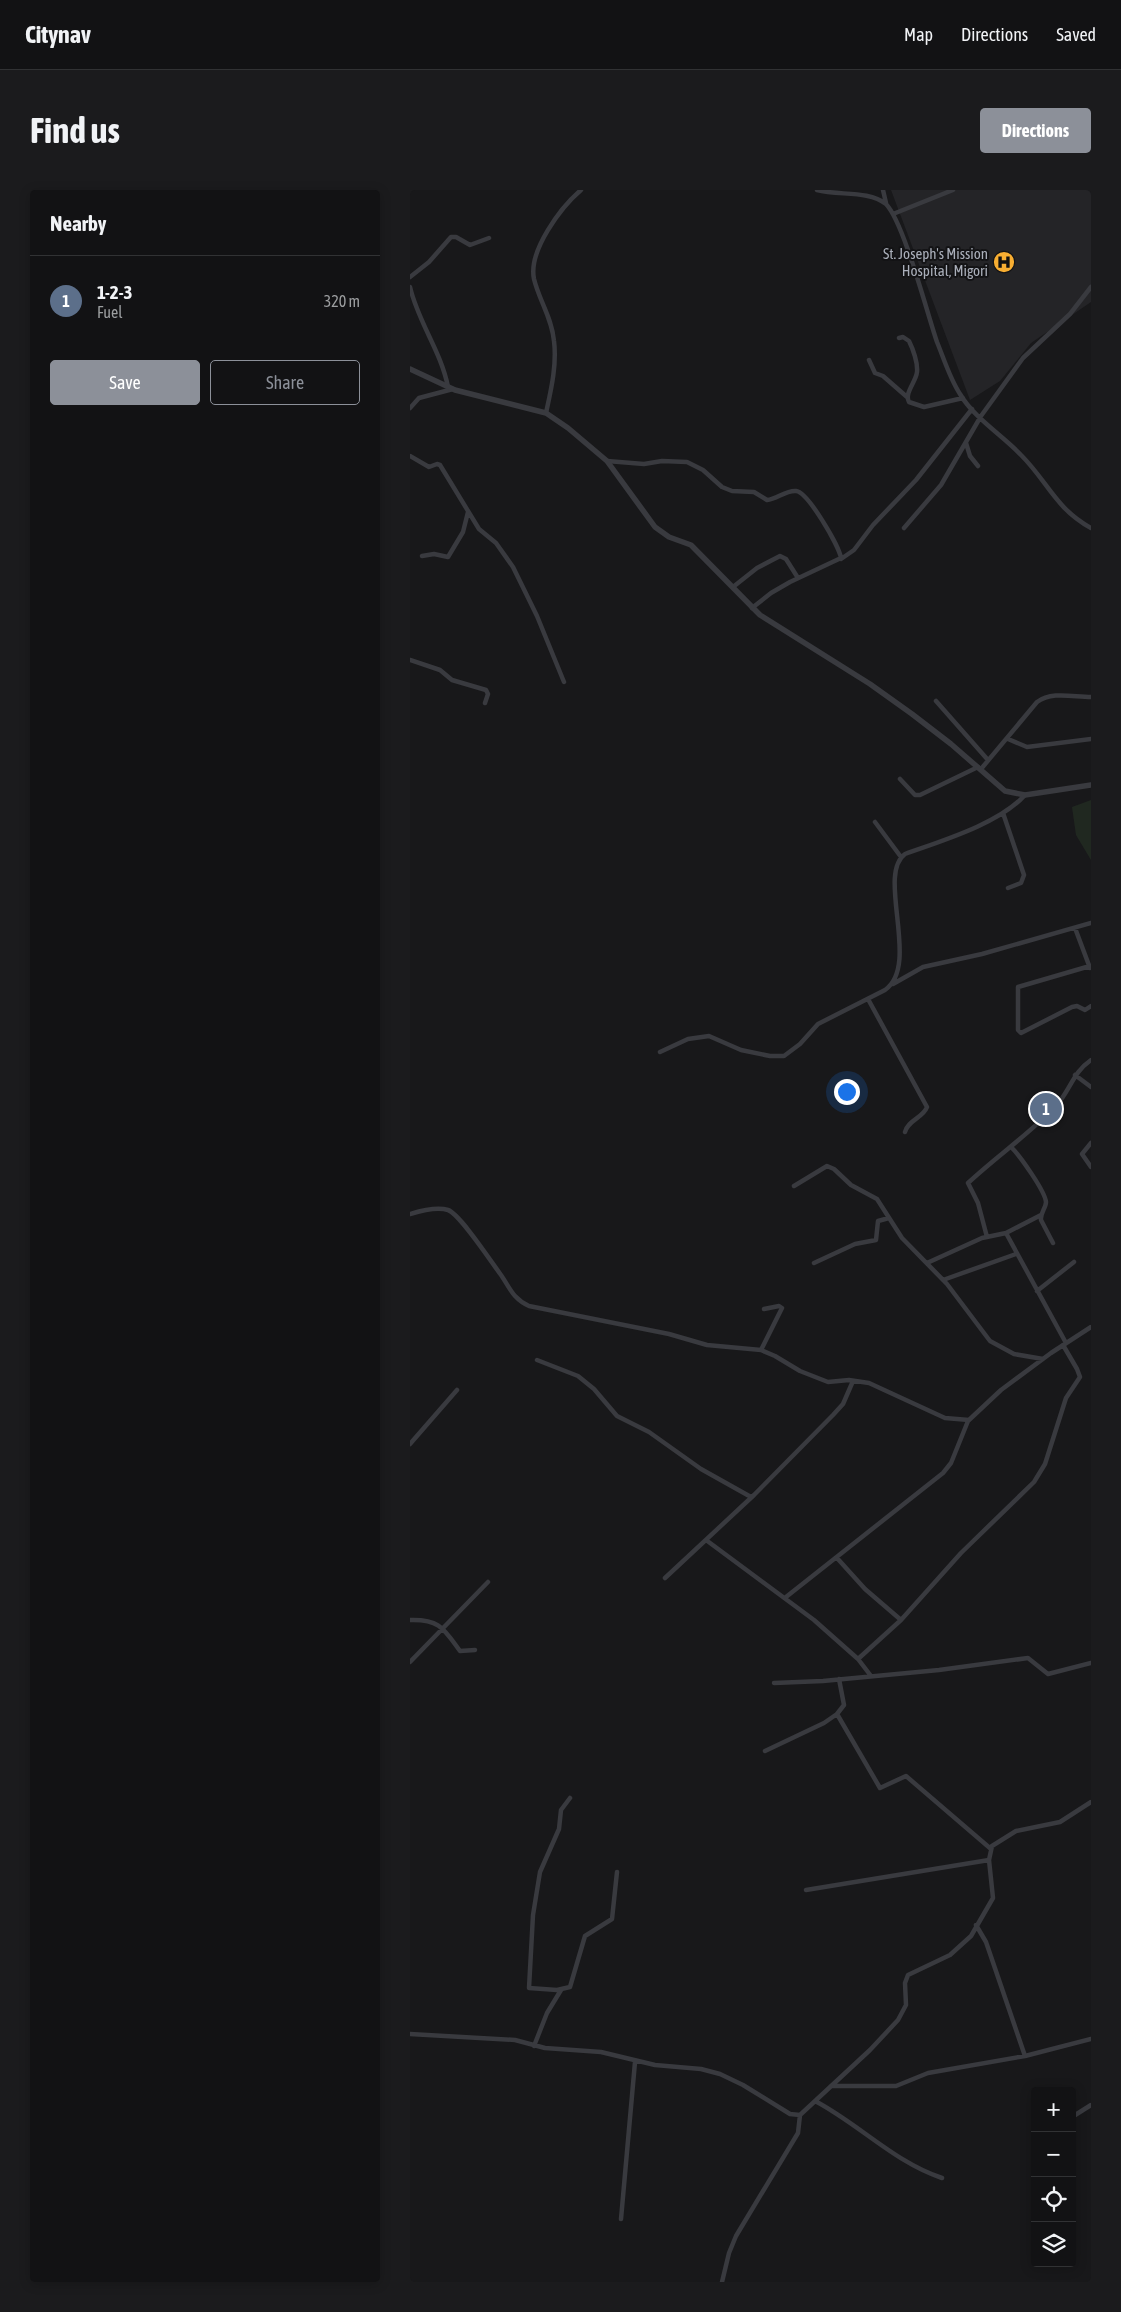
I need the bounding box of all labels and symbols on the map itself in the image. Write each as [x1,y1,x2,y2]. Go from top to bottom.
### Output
place label: St. Joseph's Mission Hospital, Migori [883,245,988,279]
hospital icon: St. Joseph's Mission Hospital, Migori [992,250,1016,274]
your location [834,1079,860,1105]
pin: 1 [1030,1090,1062,1128]

